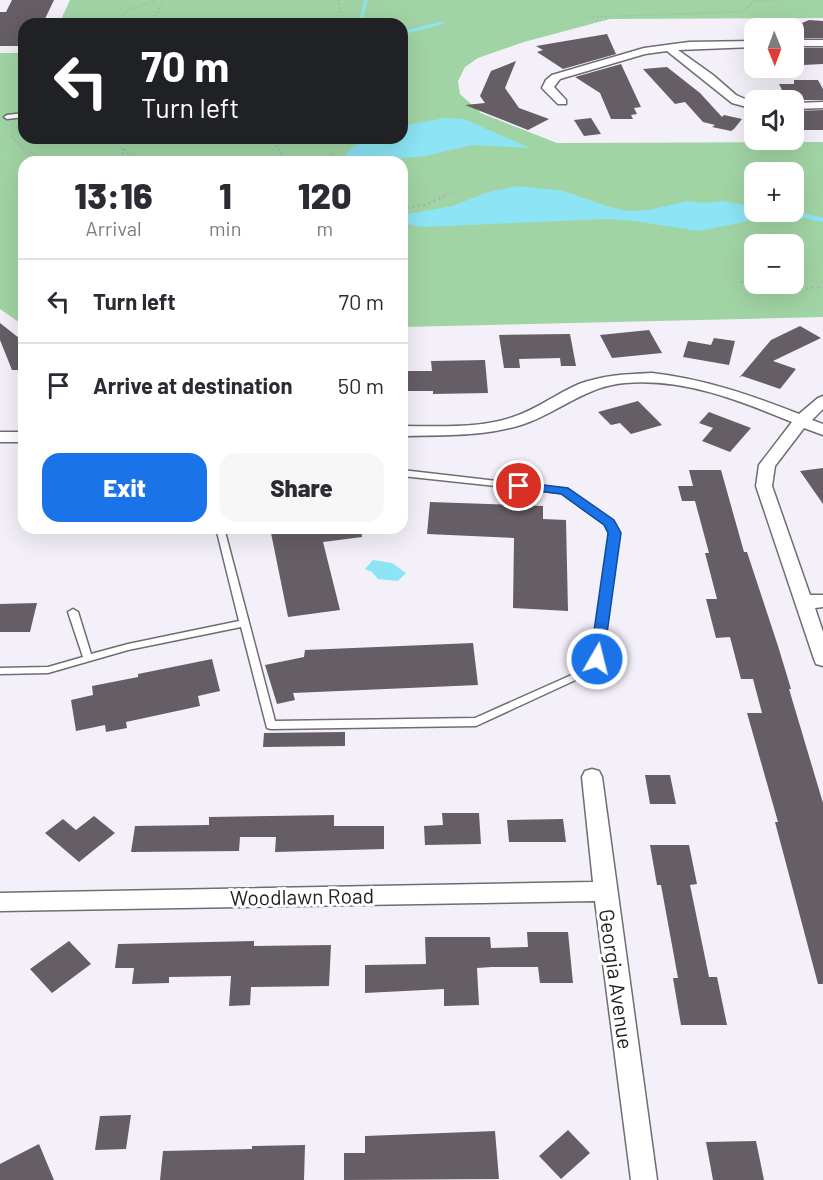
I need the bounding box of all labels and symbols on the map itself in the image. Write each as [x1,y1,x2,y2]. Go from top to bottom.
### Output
north arrow [744,18,804,78]
pin [493,460,544,511]
position arrow [565,627,629,691]
street label: Woodlawn Road [230,882,374,910]
street label: Georgia Avenue [595,907,639,1051]

